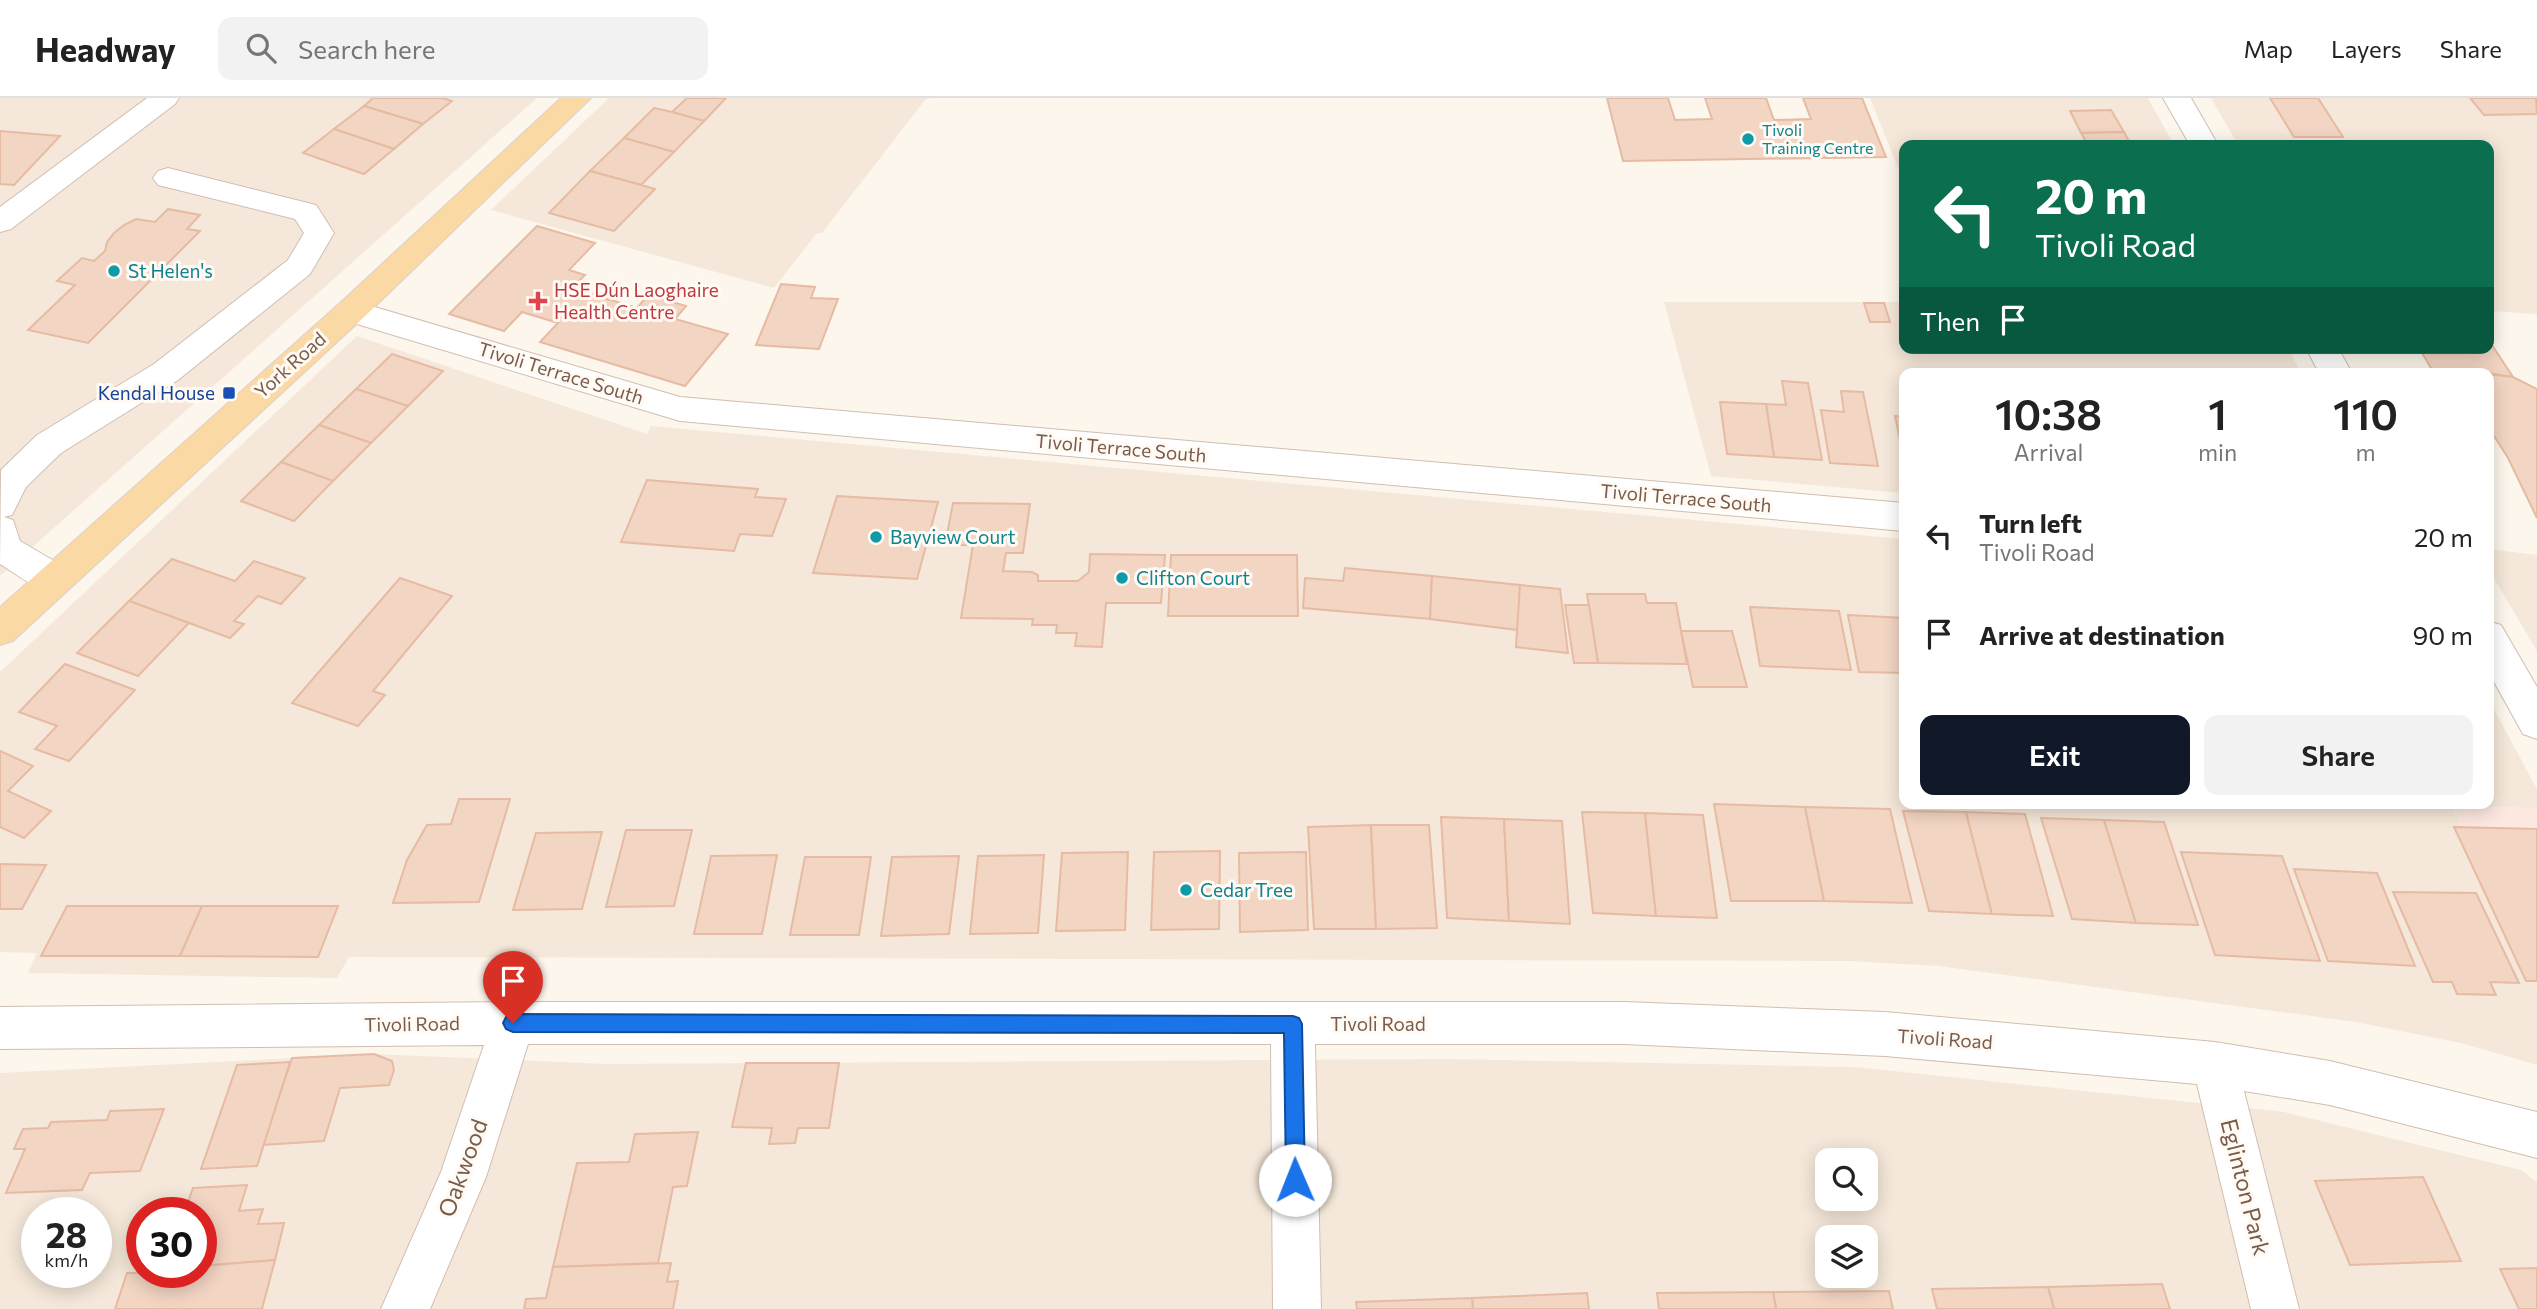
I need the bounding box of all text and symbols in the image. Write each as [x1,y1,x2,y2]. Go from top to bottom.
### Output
search box [218,17,708,80]
text: Headway [35,28,176,69]
icon: search [242,29,280,67]
text: Search here [298,33,436,64]
text: Map [2244,34,2293,63]
text: Layers [2331,34,2402,63]
text: Share [2440,34,2502,63]
place label: Tivoli Training Centre [1762,120,1874,157]
marker: Tivoli Training Centre [1740,131,1756,147]
text: 20 m [2035,164,2147,224]
icon: left [1920,168,2011,259]
text: Tivoli Road [2035,224,2196,264]
place label: St Helen's [128,259,213,282]
marker: St Helen's [106,263,122,279]
place label: HSE Dún Laoghaire Health Centre [554,278,719,323]
marker: HSE Dún Laoghaire Health Centre [528,291,548,311]
icon: arrive [1994,301,2032,339]
text: Then [1920,305,1980,336]
street label: York Road [249,327,330,403]
street label: Tivoli Terrace South [476,336,647,409]
place label: Kendal House [98,381,215,404]
marker: Kendal House [221,385,237,401]
text: 10:38 [1995,387,2102,439]
text: 1 [2208,387,2227,439]
text: 110 [2333,387,2398,439]
street label: Tivoli Terrace South [1035,429,1208,466]
text: Arrival [2014,438,2083,466]
text: min [2198,438,2237,466]
text: m [2356,438,2376,466]
street label: Tivoli Terrace South [1600,479,1773,516]
text: Turn left [1979,507,2082,538]
icon: left [1920,517,1958,555]
text: 20 m [2414,521,2473,552]
place label: Bayview Court [890,525,1016,548]
marker: Bayview Court [868,529,884,545]
text: Tivoli Road [1979,538,2095,566]
place label: Clifton Court [1136,566,1250,589]
marker: Clifton Court [1114,570,1130,586]
icon: arrive [1920,615,1958,653]
text: Arrive at destination [1979,619,2225,650]
text: 90 m [2413,619,2473,650]
button: Exit [1920,715,2190,795]
button: Share [2204,715,2473,795]
place label: Cedar Tree [1200,878,1293,901]
marker: Cedar Tree [1178,882,1194,898]
pin [483,951,543,1023]
icon: arrive [494,962,532,1000]
street label: Tivoli Road [364,1011,460,1036]
street label: Tivoli Road [1330,1012,1426,1035]
street label: Tivoli Road [1897,1024,1993,1053]
street label: Oakwood [431,1115,493,1220]
street label: Eglinton Park [2215,1116,2277,1258]
position arrow [1258,1143,1332,1217]
map controls [1815,1148,1878,1288]
button: search [1815,1148,1878,1211]
speed limit sign: 30 [126,1197,217,1288]
text: 28 [46,1212,87,1255]
button: layers [1815,1225,1878,1288]
text: km/h [45,1249,88,1271]

